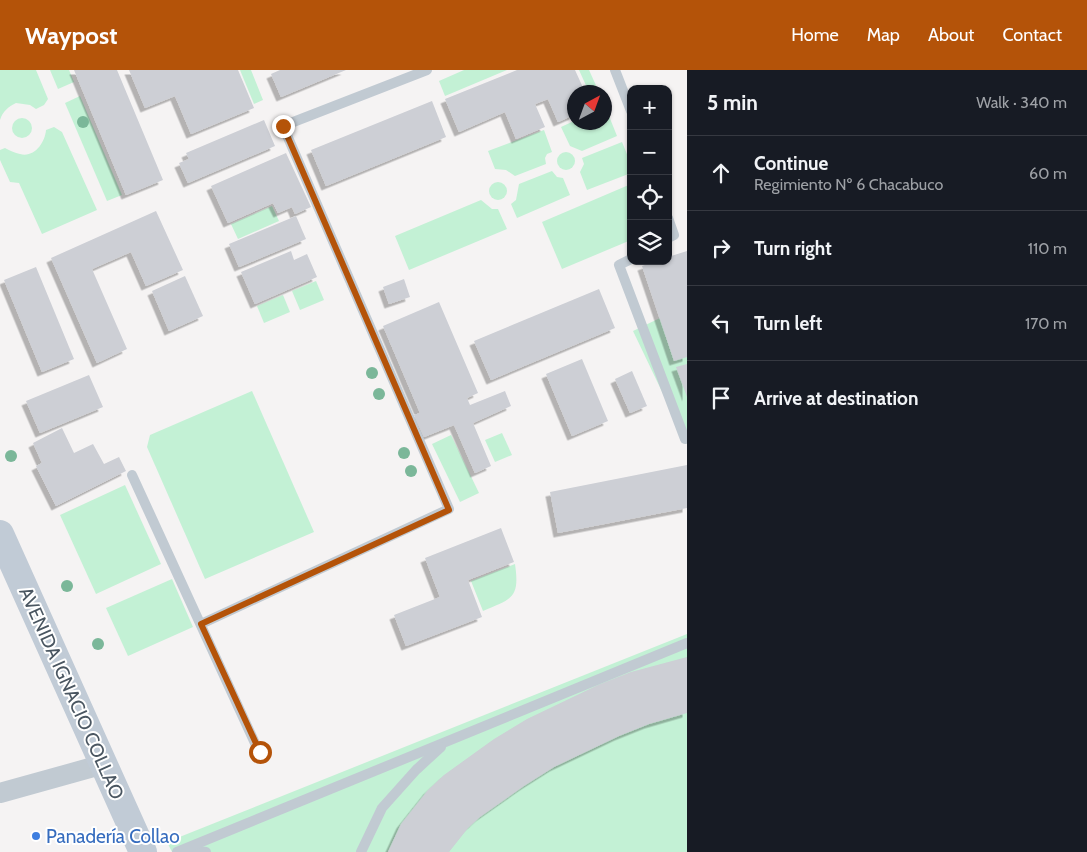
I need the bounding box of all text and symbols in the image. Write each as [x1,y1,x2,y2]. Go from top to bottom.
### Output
text: Waypost [25,21,117,50]
text: Home [791,24,839,46]
text: Map [867,24,900,46]
text: About [928,24,974,46]
text: Contact [1002,24,1062,46]
north arrow [567,85,612,130]
map controls [627,85,672,265]
button: + [627,85,672,130]
text: 5 min [707,90,758,115]
text: Walk · 340 m [976,93,1067,112]
route end [272,115,295,138]
button: − [627,130,672,175]
text: Continue [754,152,828,175]
icon: ahead [707,159,735,187]
text: 60 m [1029,164,1067,183]
button: locate [627,175,672,220]
text: Regimiento Nº 6 Chacabuco [754,175,943,194]
button: layers [627,220,672,265]
icon: right [707,234,735,262]
text: Turn right [754,237,832,260]
text: 110 m [1028,239,1067,258]
icon: left [707,309,735,337]
text: Turn left [754,312,822,335]
text: 170 m [1025,314,1067,333]
icon: arrive [707,384,735,412]
text: Arrive at destination [754,387,918,410]
street label: AVENIDA IGNACIO COLLAO [14,584,129,803]
route start [249,741,272,764]
place label: Panadería Collao [46,825,180,848]
marker: Panadería Collao [30,830,42,842]

